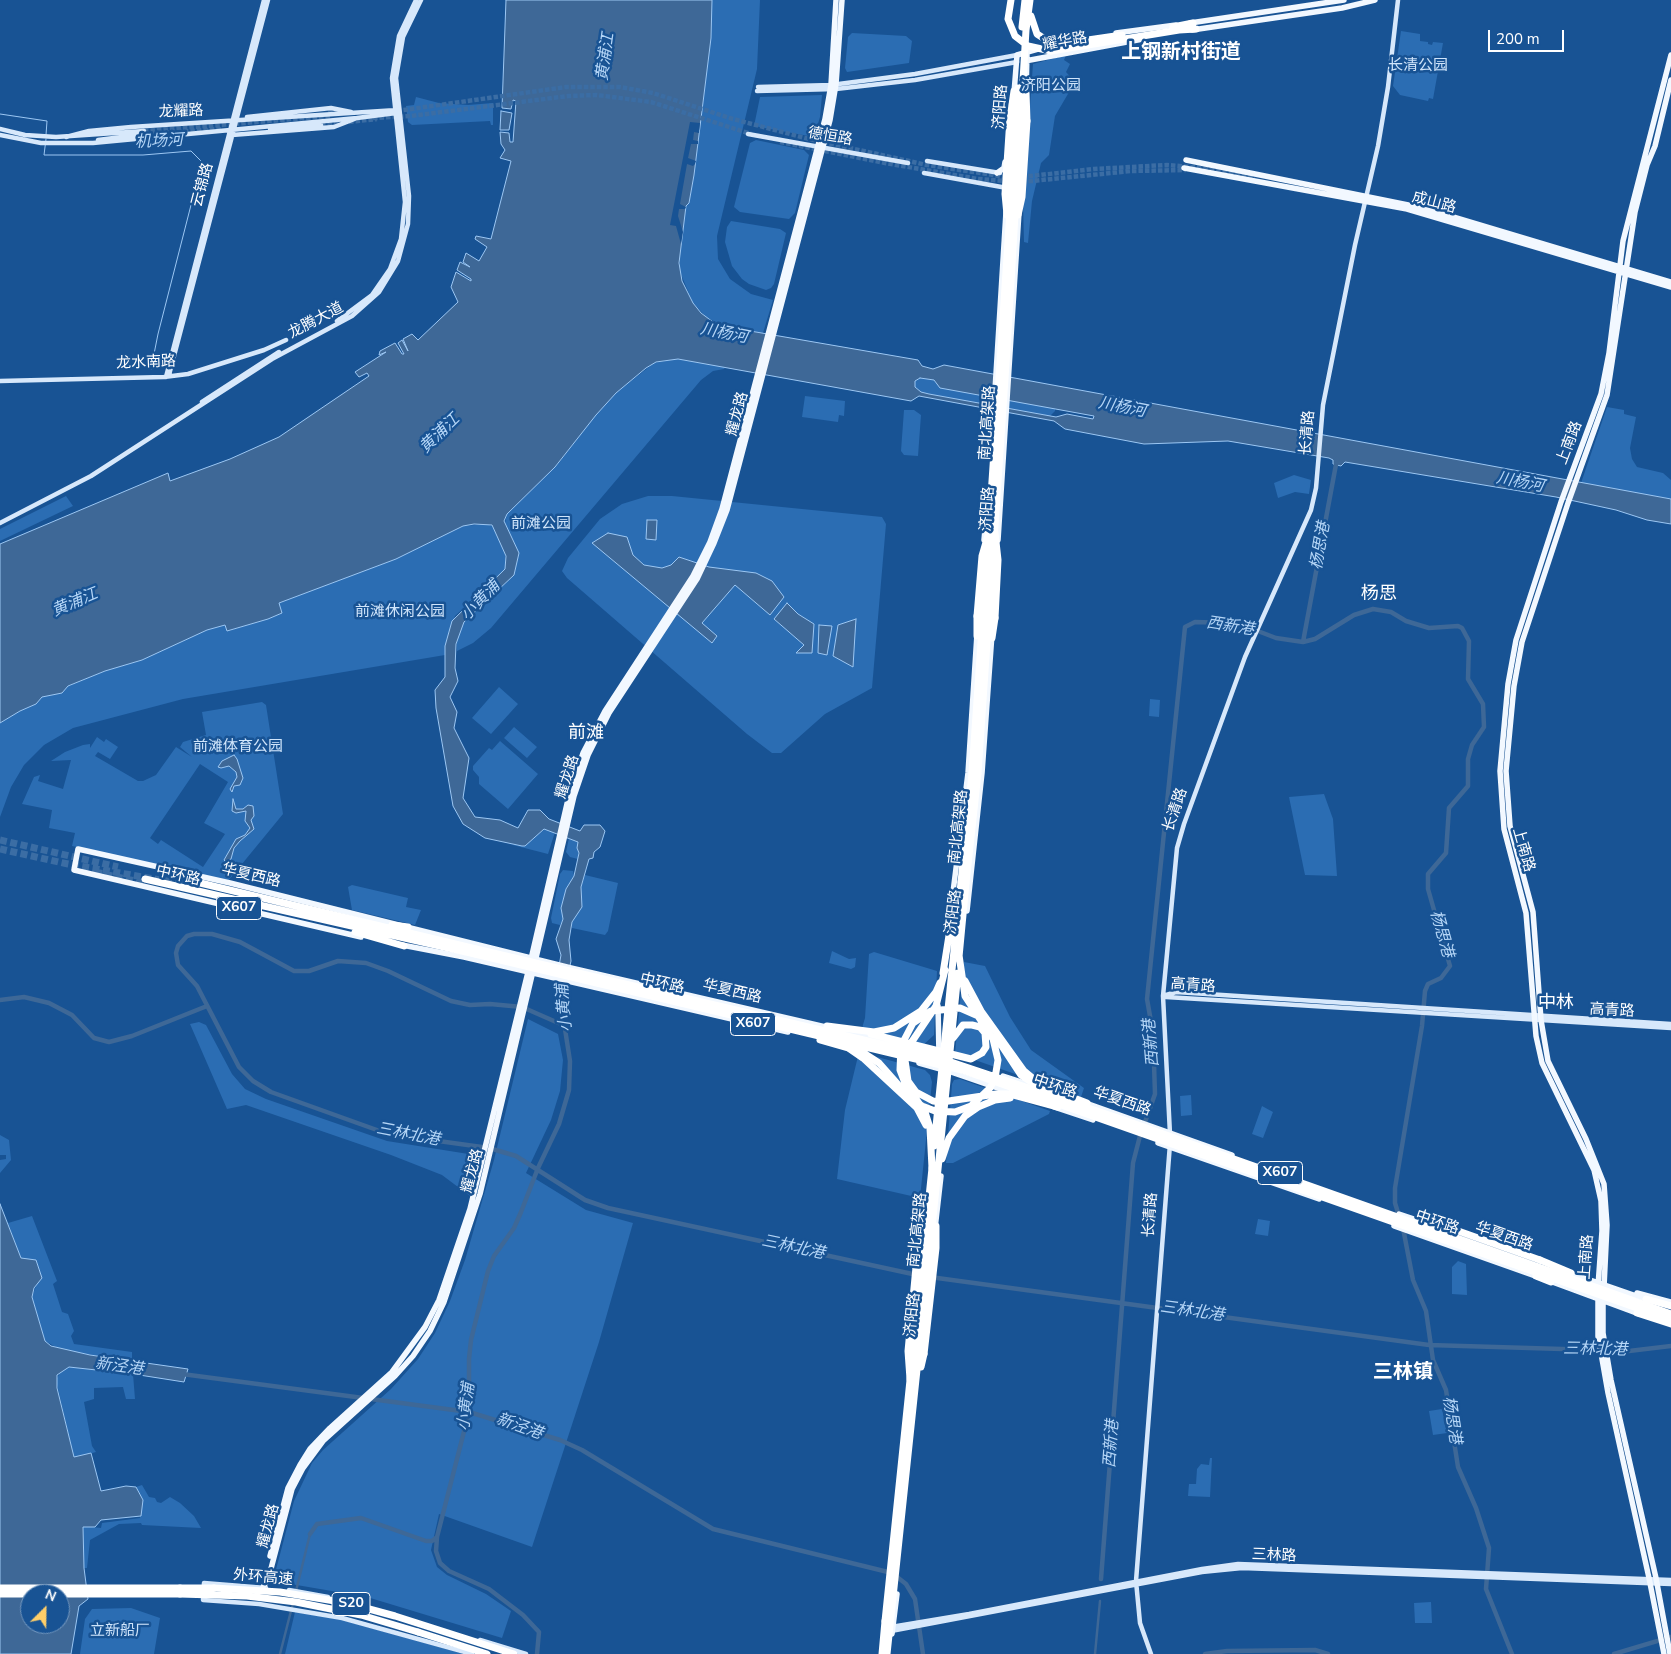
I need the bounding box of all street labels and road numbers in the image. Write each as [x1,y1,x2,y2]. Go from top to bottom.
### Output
street label: 耀华路 [1041,29,1089,55]
street label: 济阳路 [990,84,1012,130]
street label: 龙耀路 [158,102,204,122]
street label: 德恒路 [806,124,854,150]
street label: 云锦路 [188,161,218,209]
street label: 成山路 [1410,188,1458,218]
street label: 龙腾大道 [285,299,347,343]
street label: 龙水南路 [116,353,176,373]
street label: 南北高架路 [976,385,1000,461]
street label: 耀龙路 [723,390,753,438]
street label: 长清路 [1297,410,1319,456]
street label: 上南路 [1554,419,1586,467]
street label: 济阳路 [977,486,999,532]
street label: 耀龙路 [552,753,584,801]
street label: 长清路 [1160,786,1192,834]
street label: 南北高架路 [946,789,972,865]
street label: 上南路 [1508,826,1538,874]
street label: 华夏西路 [220,860,282,892]
street label: 中环路 [154,862,202,890]
street label: 济阳路 [942,889,966,935]
road number: X607 [216,896,262,920]
street label: 中环路 [638,970,686,998]
street label: 高青路 [1170,975,1216,997]
street label: 华夏西路 [701,976,763,1008]
street label: 高青路 [1589,1001,1635,1021]
road number: X607 [730,1012,776,1036]
street label: 中环路 [1031,1071,1079,1103]
street label: 华夏西路 [1091,1084,1153,1120]
street label: 耀龙路 [458,1147,488,1195]
road number: X607 [1258,1162,1302,1184]
street label: 南北高架路 [905,1192,931,1268]
street label: 长清路 [1140,1192,1162,1238]
street label: 中环路 [1413,1207,1461,1239]
street label: 华夏西路 [1473,1219,1535,1255]
street label: 上南路 [1576,1234,1598,1280]
street label: 济阳路 [902,1292,924,1338]
street label: 耀龙路 [254,1502,284,1550]
street label: 三林路 [1251,1546,1297,1566]
street label: 外环高速 [232,1566,294,1590]
road number: S20 [332,1592,370,1616]

